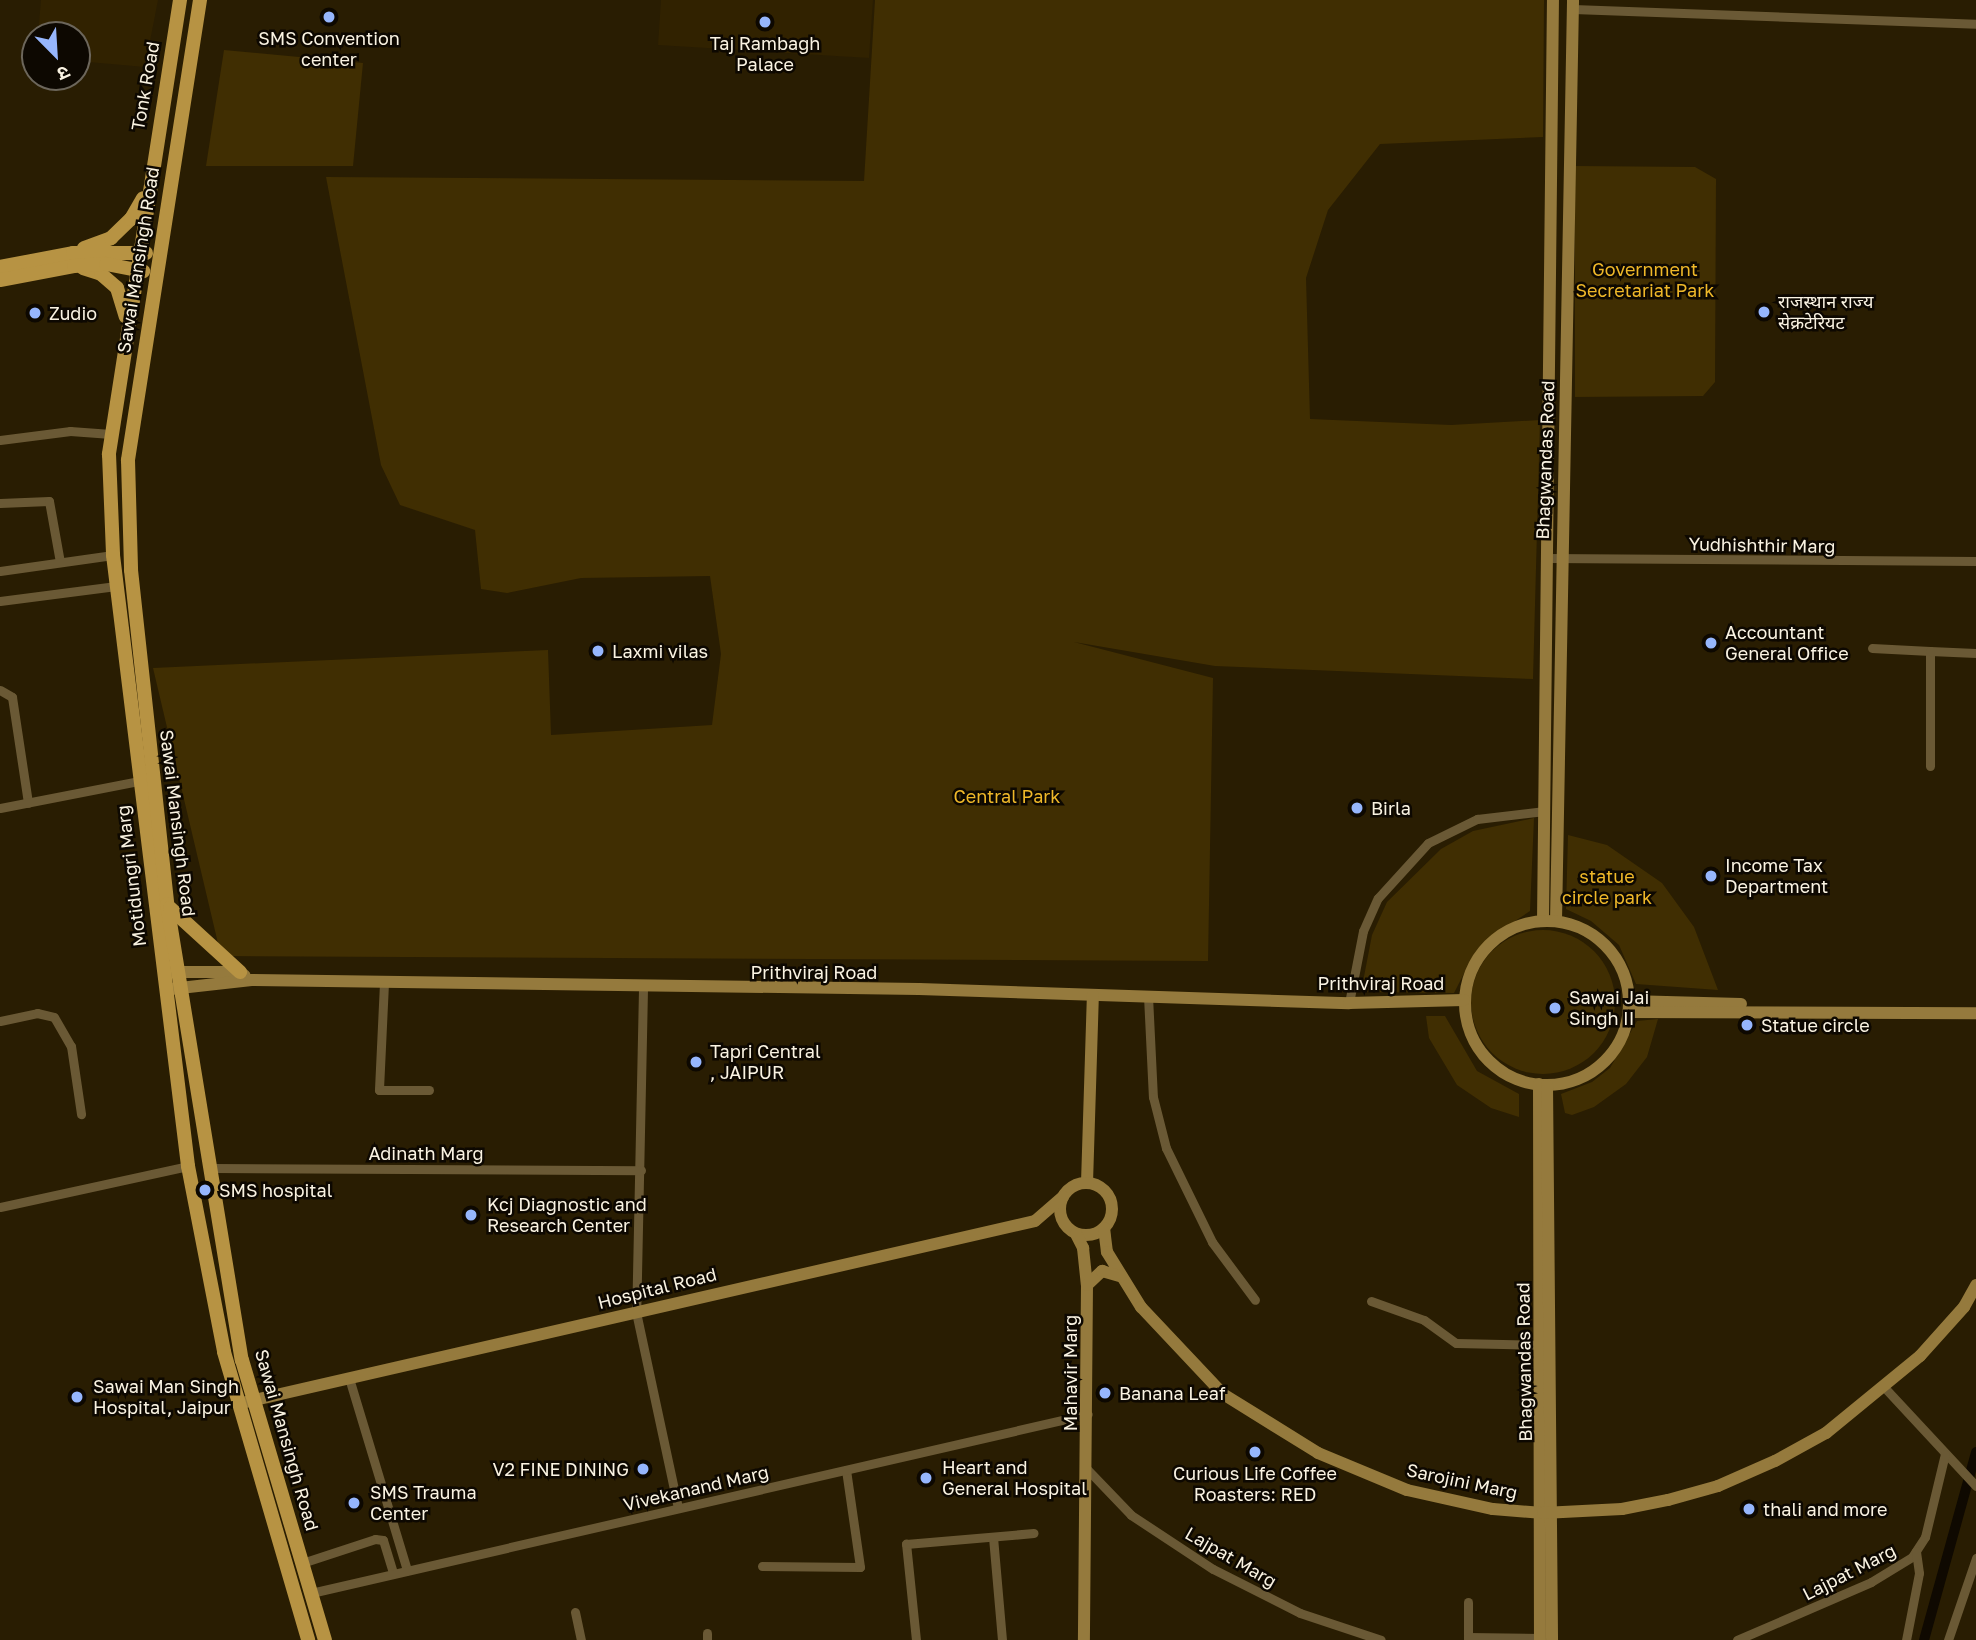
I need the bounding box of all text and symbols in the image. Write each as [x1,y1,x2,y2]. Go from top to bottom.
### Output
marker: SMS Convention center [321,9,337,25]
marker: Taj Rambagh Palace [757,14,773,30]
north arrow [21,21,91,91]
place label: SMS Convention center [258,28,400,70]
place label: Taj Rambagh Palace [710,33,820,76]
street label: Tonk Road [127,40,163,132]
text: उ [54,61,74,87]
street label: Sawai Mansingh Road [113,165,163,355]
park label: Government Secretariat Park [1576,259,1714,302]
place label: राजस्थान राज्य सेक्रटेरियट [1778,291,1873,334]
place label: Zudio [49,302,97,324]
marker: राजस्थान राज्य सेक्रटेरियट [1756,304,1772,320]
marker: Zudio [27,305,43,321]
street label: Bhagwandas Road [1531,380,1559,540]
street label: Yudhishthir Marg [1688,533,1836,557]
place label: Accountant General Office [1725,622,1849,664]
marker: Accountant General Office [1703,635,1719,651]
place label: Laxmi vilas [612,640,708,662]
marker: Laxmi vilas [590,643,606,659]
street label: Sawai Mansingh Road [156,728,200,918]
park label: Central Park [953,785,1061,807]
place label: Birla [1371,797,1411,819]
marker: Birla [1349,800,1365,816]
street label: Motidungri Marg [112,804,150,948]
place label: Income Tax Department [1725,855,1828,898]
park label: statue circle park [1562,866,1652,908]
marker: Income Tax Department [1703,868,1719,884]
street label: Prithviraj Road [751,961,877,983]
street label: Prithviraj Road [1318,972,1444,994]
place label: Sawai Jai Singh II [1569,987,1649,1030]
marker: Sawai Jai Singh II [1547,1000,1563,1016]
place label: Statue circle [1761,1014,1870,1036]
marker: Statue circle [1739,1017,1755,1033]
place label: Tapri Central , JAIPUR [710,1041,821,1084]
marker: Tapri Central , JAIPUR [688,1054,704,1070]
street label: Adinath Marg [368,1142,484,1164]
place label: SMS hospital [219,1179,332,1201]
marker: SMS hospital [197,1182,213,1198]
place label: Kcj Diagnostic and Research Center [487,1194,647,1236]
marker: Kcj Diagnostic and Research Center [461,1205,481,1225]
street label: Hospital Road [595,1263,719,1313]
street label: Bhagwandas Road [1512,1282,1536,1442]
street label: Mahavir Marg [1059,1315,1081,1431]
street label: Sawai Mansingh Road [251,1347,323,1533]
place label: Sawai Man Singh Hospital, Jaipur [93,1376,239,1418]
place label: Banana Leaf [1119,1382,1225,1404]
marker: Banana Leaf [1097,1385,1113,1401]
marker: Sawai Man Singh Hospital, Jaipur [67,1387,87,1407]
marker: Curious Life Coffee Roasters: RED [1247,1444,1263,1460]
place label: Heart and General Hospital [942,1457,1087,1500]
place label: V2 FINE DINING [493,1458,629,1480]
street label: Sarojini Marg [1405,1459,1519,1503]
street label: Vivekanand Marg [621,1461,771,1515]
marker: V2 FINE DINING [635,1461,651,1477]
place label: Curious Life Coffee Roasters: RED [1173,1463,1337,1506]
marker: Heart and General Hospital [916,1468,936,1488]
place label: SMS Trauma Center [370,1482,477,1524]
marker: SMS Trauma Center [344,1493,364,1513]
place label: thali and more [1763,1498,1887,1520]
marker: thali and more [1741,1501,1757,1517]
street label: Lajpat Marg [1182,1522,1280,1592]
street label: Lajpat Marg [1799,1539,1899,1605]

